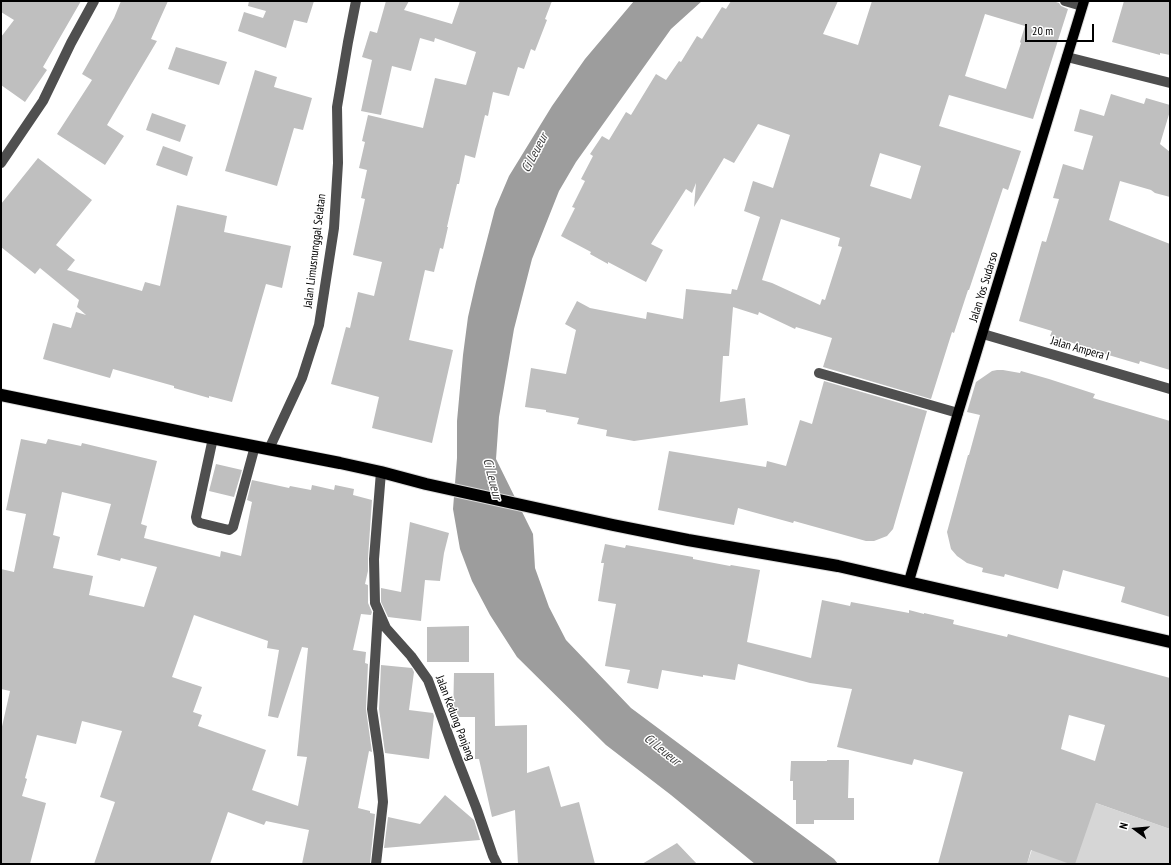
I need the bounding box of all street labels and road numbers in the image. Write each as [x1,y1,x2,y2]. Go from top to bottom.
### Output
street label: Jalan Limusnunggal Selatan [301,193,329,309]
street label: Jalan Yos Sudarso [967,250,1001,324]
street label: Jalan Ampera I [1049,334,1111,364]
street label: Jalan Kedung Panjang [432,673,478,763]

